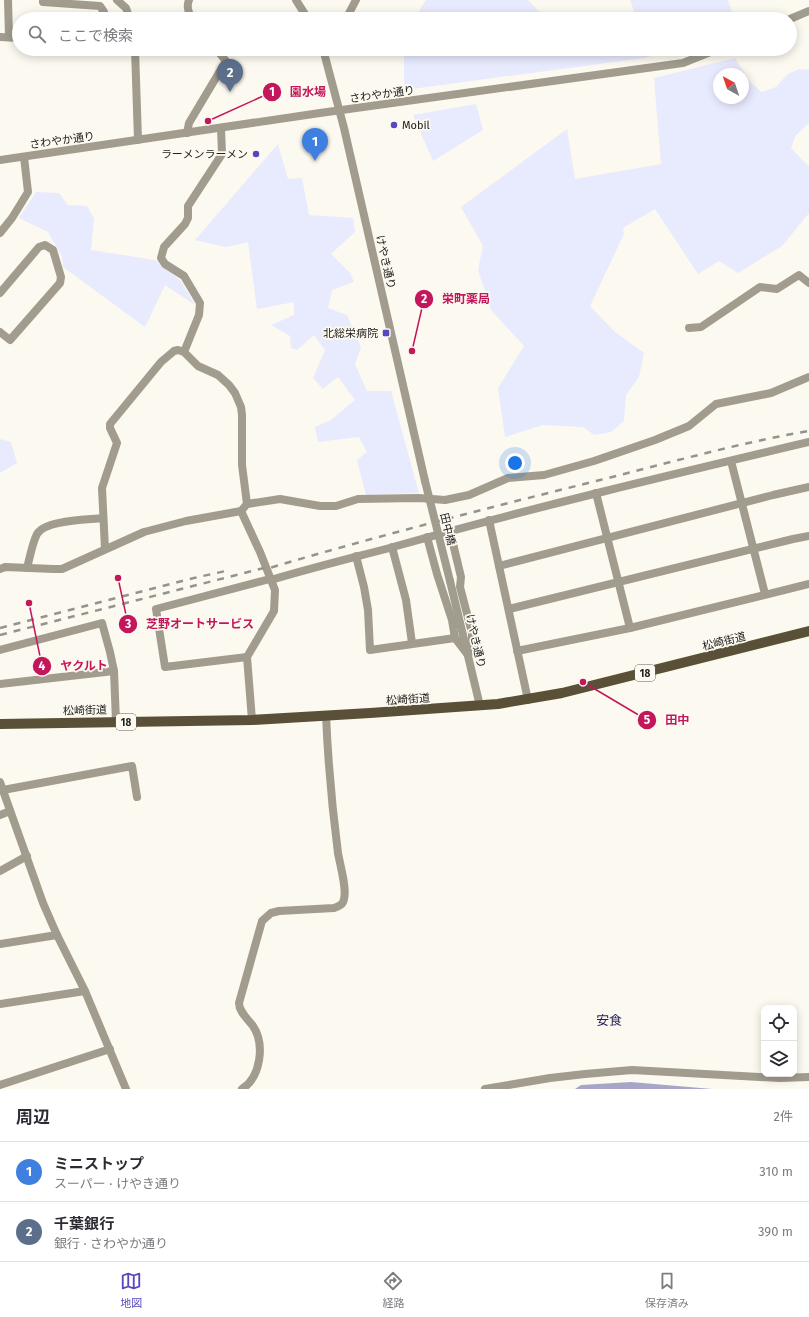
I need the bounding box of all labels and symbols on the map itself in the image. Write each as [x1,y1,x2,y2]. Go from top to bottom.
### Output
pin: 2 [217,59,243,92]
north arrow [713,68,749,104]
callout: 園水場 [262,80,334,104]
street label: さわやか通り [348,83,416,106]
text: 1 [269,85,275,99]
text: 園水場 [290,85,326,99]
place label: Mobil [402,119,430,132]
marker: Mobil [389,120,399,130]
pin: 1 [302,128,328,161]
street label: さわやか通り [28,129,96,152]
place label: ラーメンラーメン [161,148,248,161]
marker: ラーメンラーメン [251,149,261,159]
street label: けやき通り [373,234,398,290]
callout: 栄町薬局 [414,287,498,311]
text: 2 [421,292,427,306]
text: 栄町薬局 [442,292,490,306]
place label: 北総栄病院 [323,327,378,340]
marker: 北総栄病院 [381,328,391,338]
your location [505,453,525,473]
street label: 田中橋 [437,512,458,547]
callout: 芝野オートサービス [118,612,262,636]
street label: けやき通り [463,613,488,669]
text: 3 [124,617,131,631]
text: 芝野オートサービス [146,617,254,631]
street label: 松崎街道 [701,630,747,653]
callout: ヤクルト [32,654,116,678]
text: 4 [39,659,46,673]
text: ヤクルト [60,659,108,673]
road number: 18 [635,665,655,681]
street label: 松崎街道 [386,691,430,708]
street label: 松崎街道 [63,704,107,717]
callout: 田中 [637,708,697,732]
text: 5 [644,713,651,727]
text: 田中 [665,713,689,727]
road number: 18 [116,714,136,730]
district label: 安食 [596,1013,622,1028]

